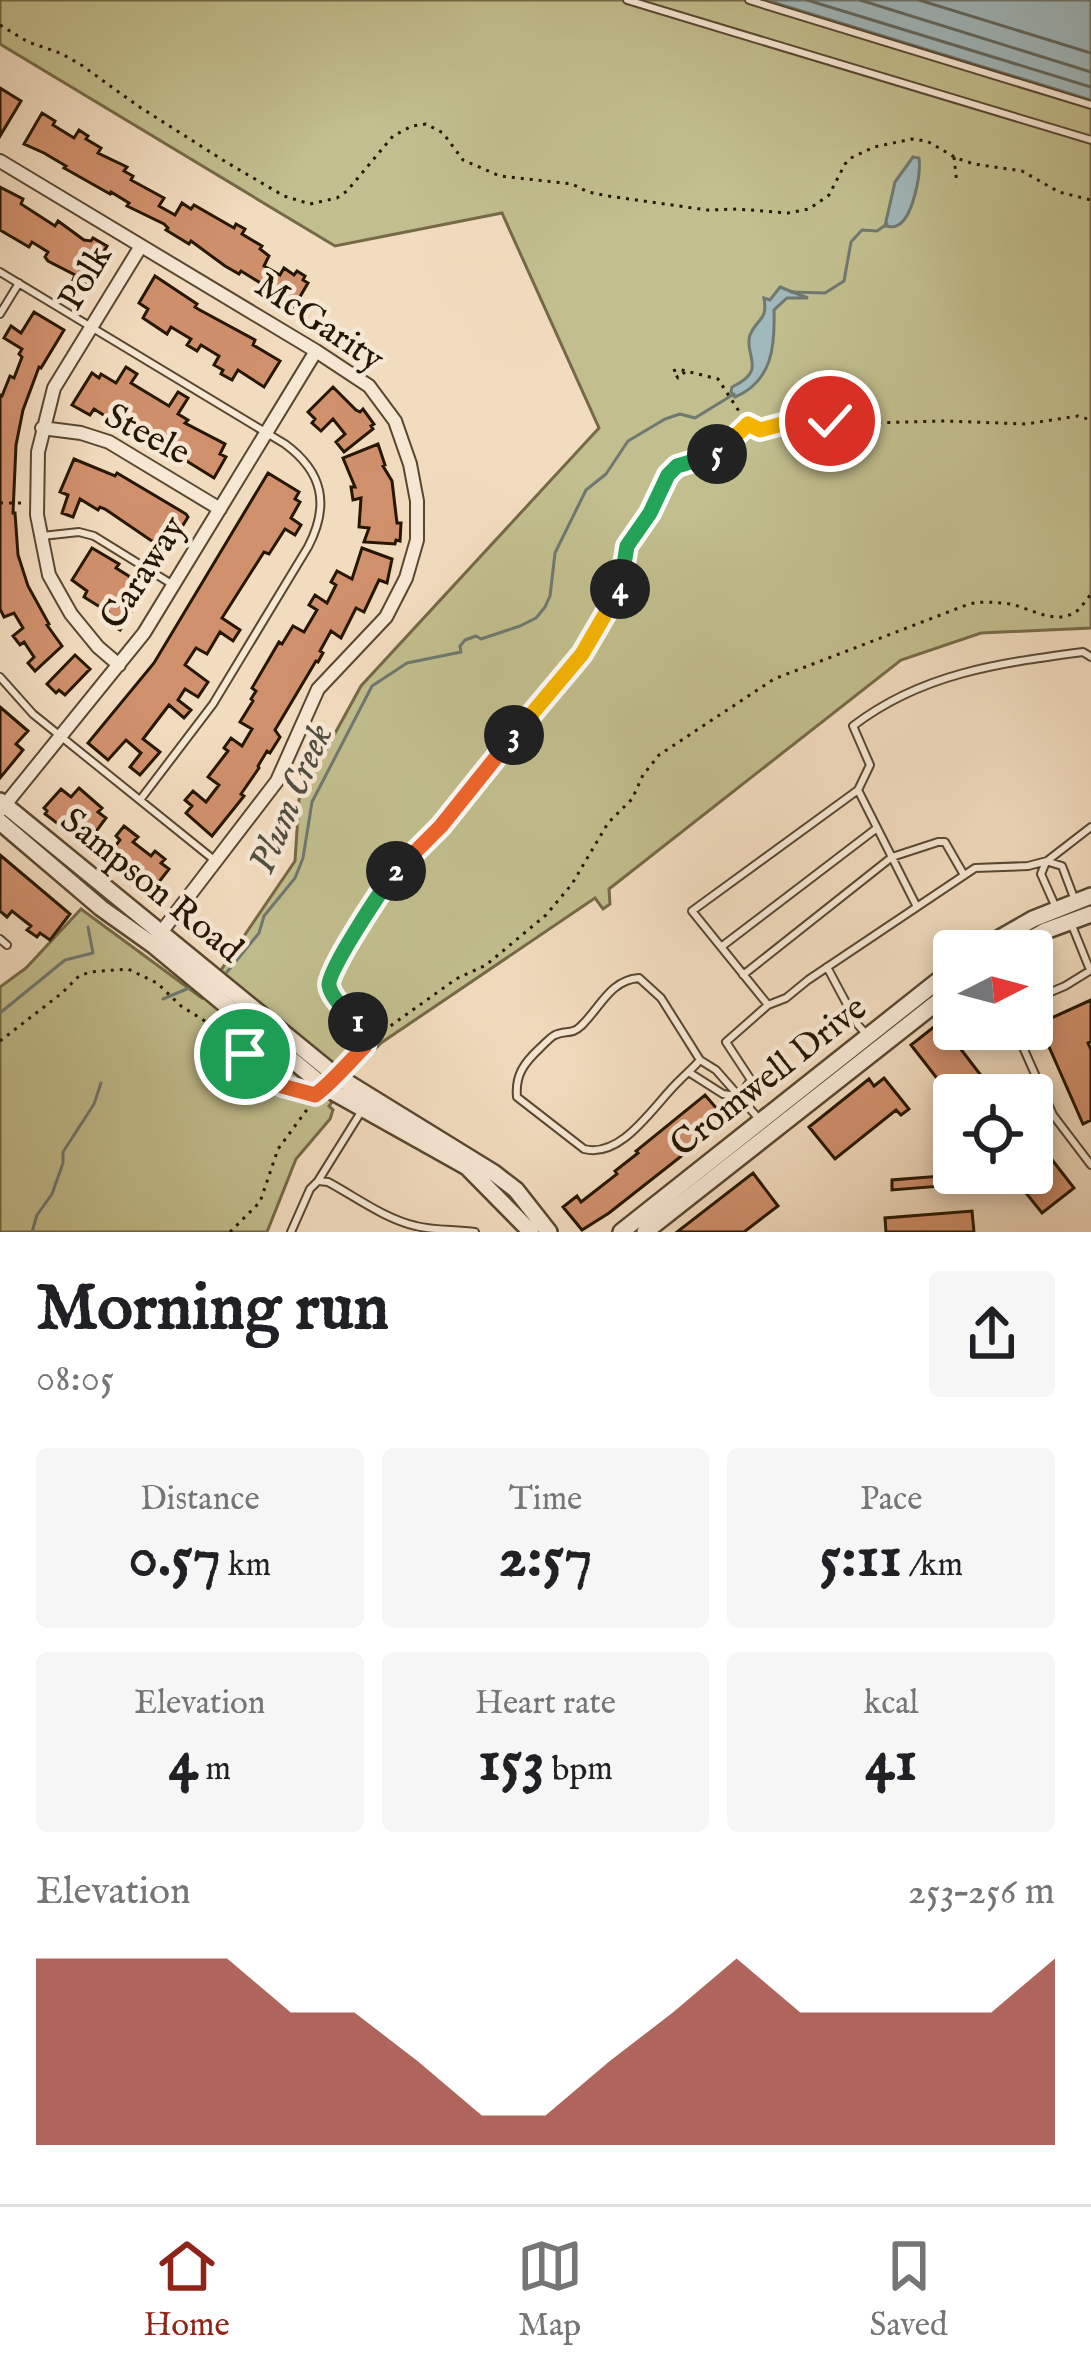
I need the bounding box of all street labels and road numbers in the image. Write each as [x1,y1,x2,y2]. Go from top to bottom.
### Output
street label: Polk [49,236,124,319]
street label: McGarity [246,263,393,383]
street label: Steele [96,394,198,476]
street label: Caraway [90,507,198,638]
street label: Sampson Road [50,798,252,974]
street label: Cromwell Drive [661,986,877,1168]

